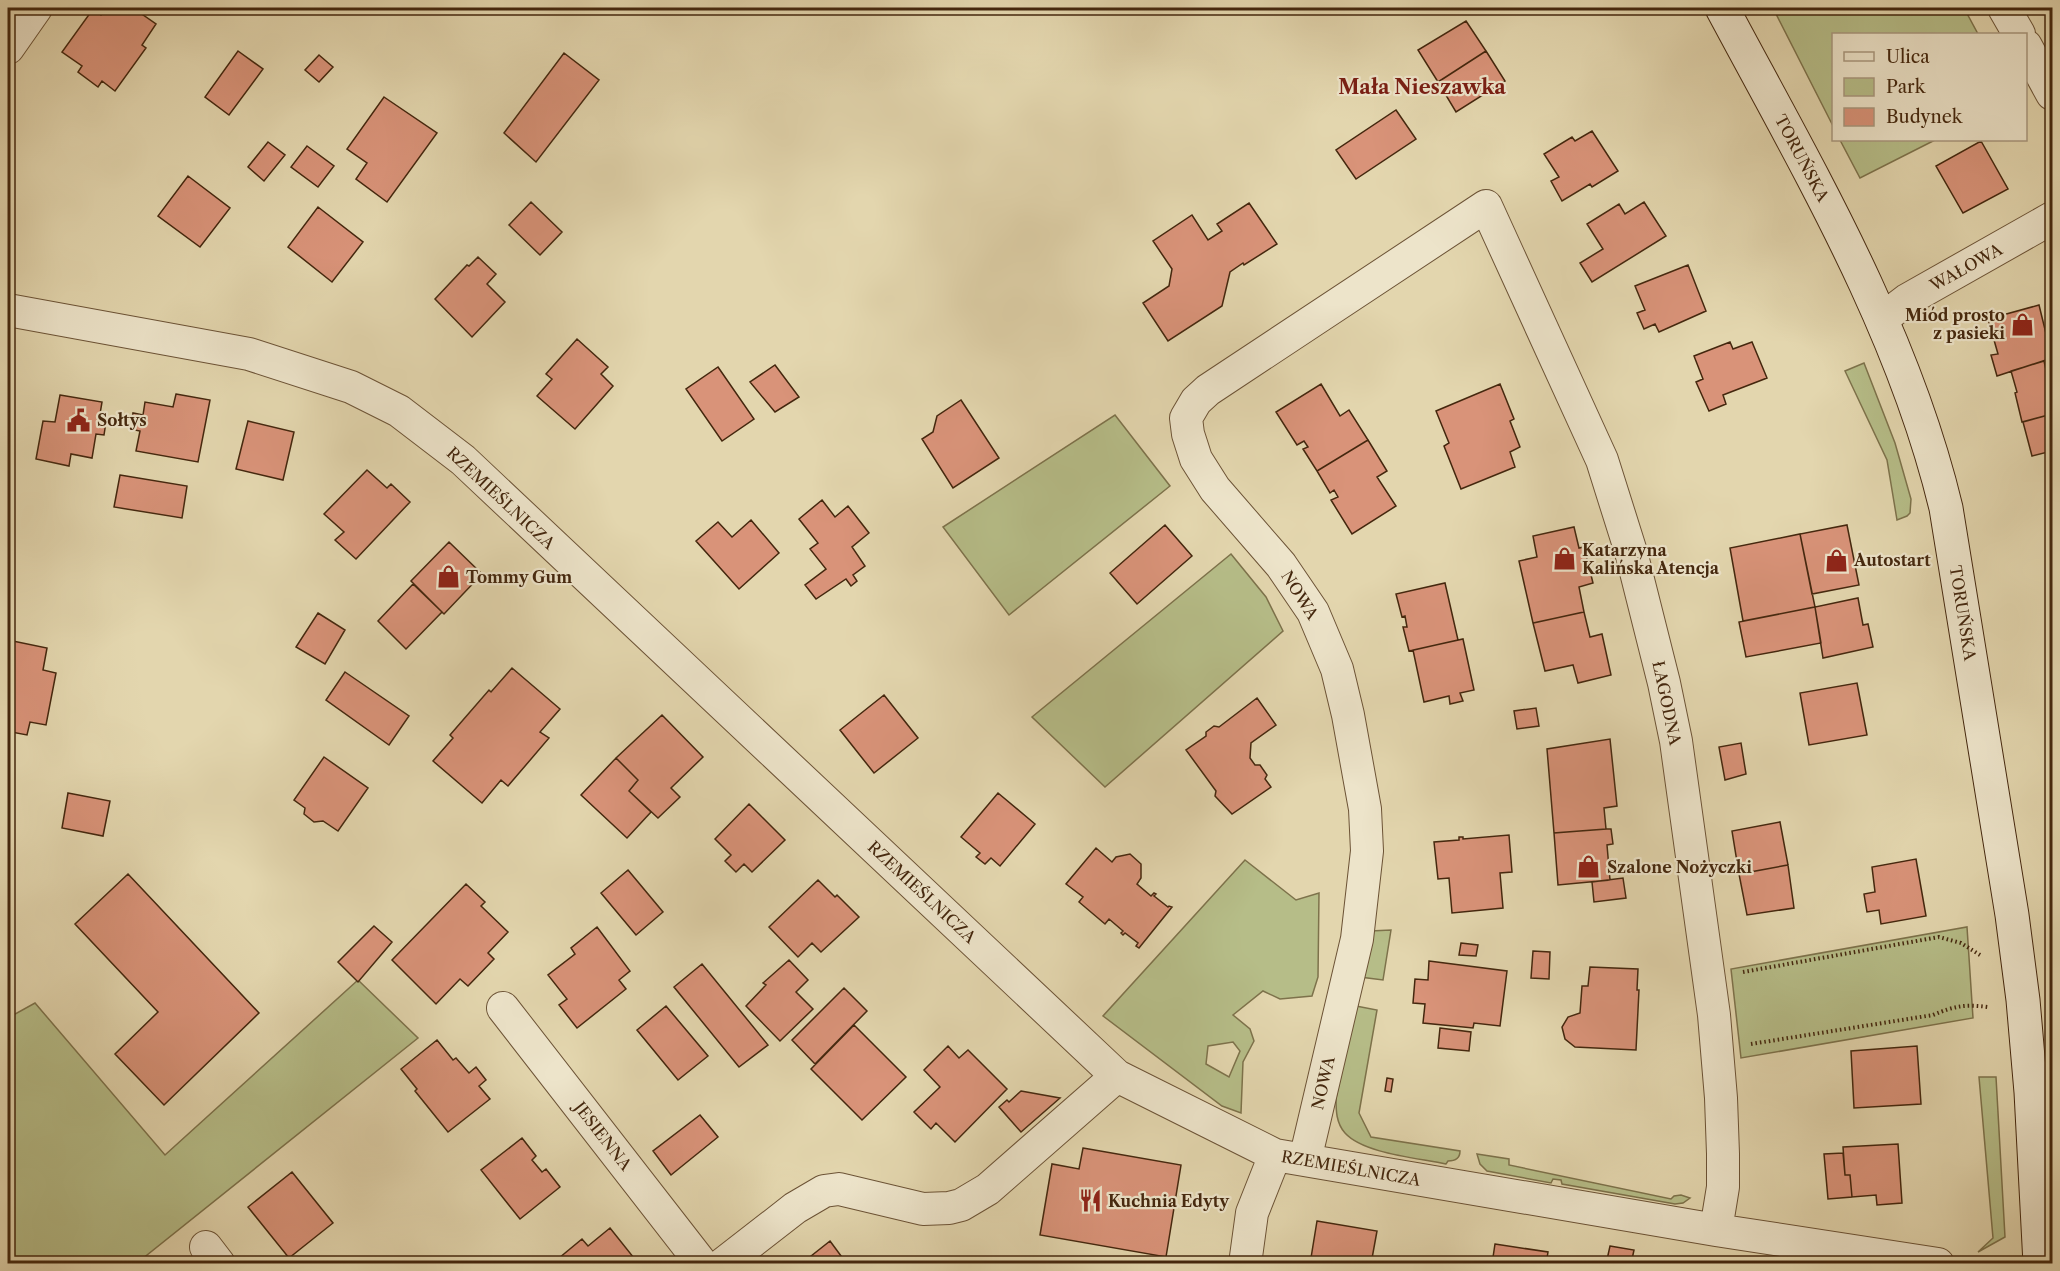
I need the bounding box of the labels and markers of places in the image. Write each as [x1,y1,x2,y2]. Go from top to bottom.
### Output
place label: Miód prosto z pasieki [1905,305,2005,343]
shop icon: Miód prosto z pasieki [2010,311,2036,337]
public building icon: Sołtys [66,407,92,433]
place label: Sołtys [97,410,147,430]
place label: Katarzyna Kalińska Atencja [1582,540,1720,578]
shop icon: Katarzyna Kalińska Atencja [1551,546,1577,572]
shop icon: Autostart [1823,547,1849,573]
place label: Autostart [1853,550,1931,570]
shop icon: Tommy Gum [435,564,461,590]
place label: Tommy Gum [466,567,572,587]
shop icon: Szalone Nożyczki [1576,854,1602,880]
place label: Szalone Nożyczki [1607,857,1752,877]
restaurant icon: Kuchnia Edyty [1077,1188,1103,1214]
place label: Kuchnia Edyty [1108,1191,1230,1211]

